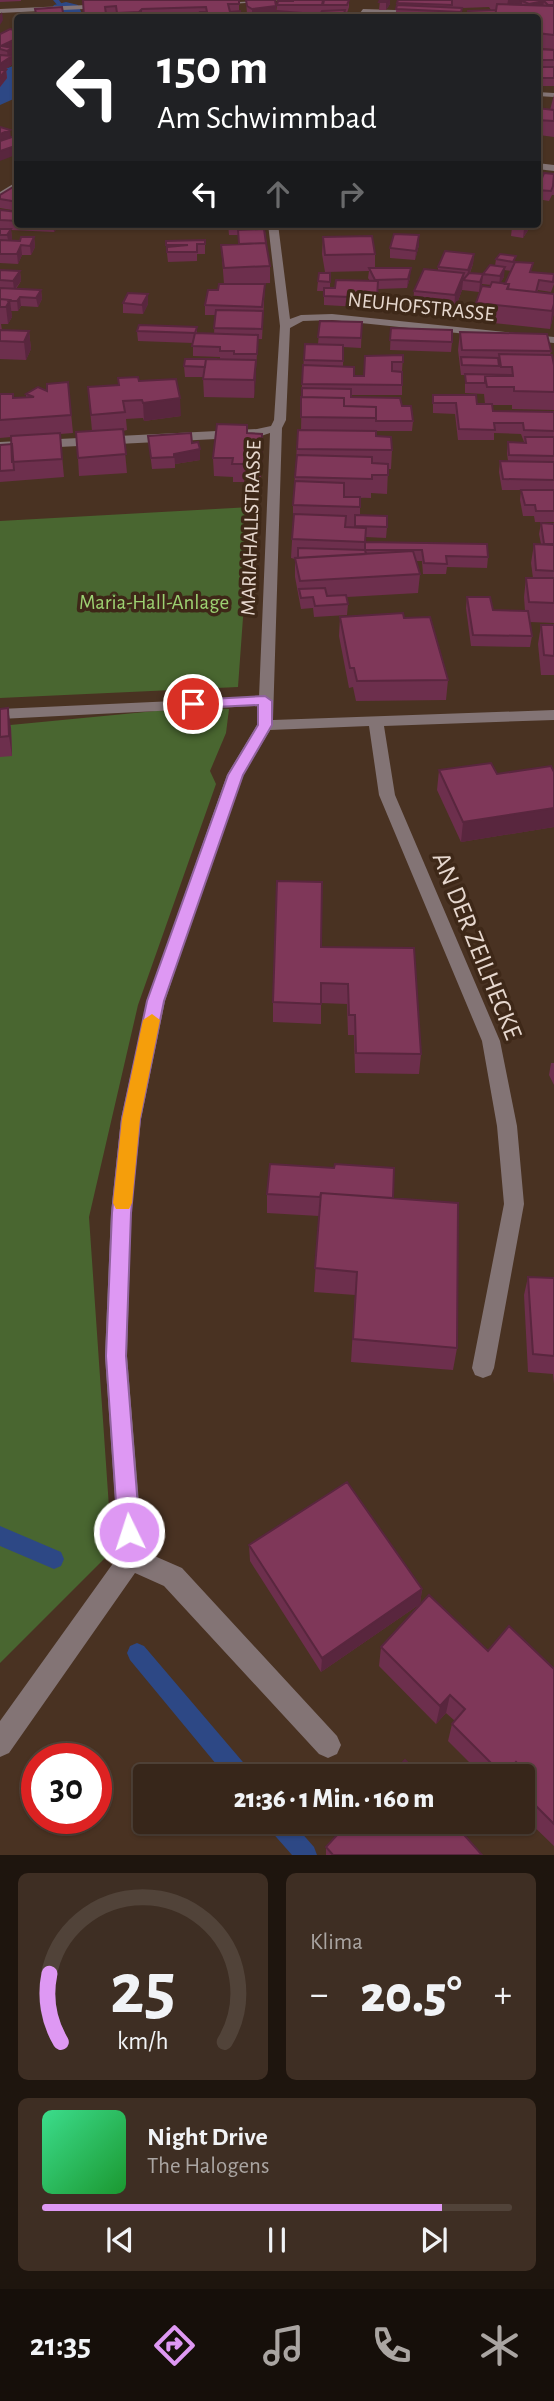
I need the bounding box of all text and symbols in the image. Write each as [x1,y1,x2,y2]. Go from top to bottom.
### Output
icon: left [42,42,133,133]
text: 150 m [157,44,268,93]
text: Am Schwimmbad [157,102,377,134]
icon: left [186,175,224,213]
icon: ahead [259,175,297,213]
icon: right [332,175,370,213]
street label: NEUHOFSTRASSE [346,289,496,325]
street label: MARIAHALLSTRASSE [237,440,265,616]
park label: Maria-Hall-Anlage [79,592,229,613]
pin [163,674,223,734]
icon: arrive [174,685,212,723]
street label: AN DER ZEILHECKE [428,849,526,1043]
position arrow [92,1495,166,1569]
speed limit sign: 30 [21,1743,112,1834]
text: 21:36 · 1 Min. · 160 m [234,1786,434,1812]
text: Klima [310,1931,363,1954]
text: 25 [110,1955,176,2028]
text: 20.5° [360,1969,462,2021]
text: − [310,1976,328,2014]
text: + [494,1976,512,2014]
text: km/h [117,2029,169,2054]
text: Night Drive [147,2124,268,2150]
text: The Halogens [147,2155,269,2178]
icon: previous [101,2221,139,2259]
icon: pause [258,2221,296,2259]
icon: next [415,2221,453,2259]
icon: directions [150,2321,199,2370]
icon: music [259,2321,308,2370]
icon: phone [367,2321,416,2370]
icon: climate [475,2321,524,2370]
text: 21:35 [30,2329,91,2361]

